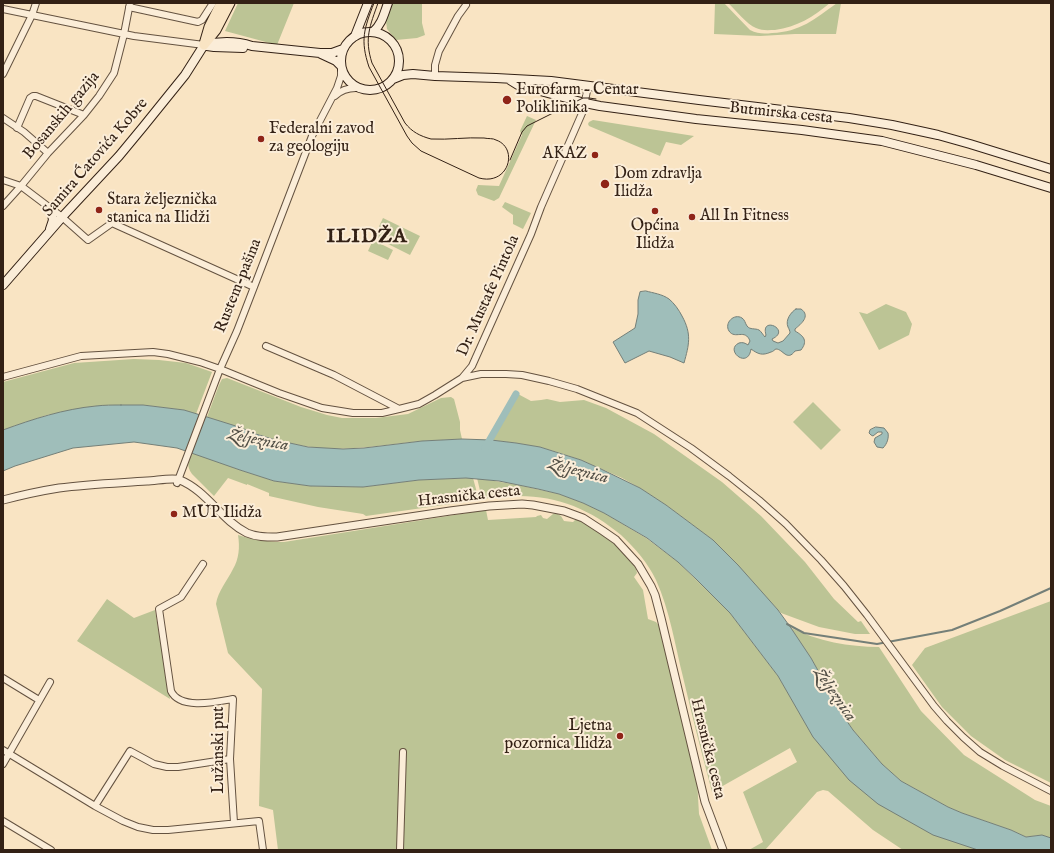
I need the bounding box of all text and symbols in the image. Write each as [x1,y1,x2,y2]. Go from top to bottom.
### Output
street label: Bosanskih gazija [20,68,104,164]
place label: Eurofarm – Centar Poliklinika [516,81,639,119]
marker: Eurofarm – Centar Poliklinika [501,94,513,106]
street label: Samira Ćatovića Kobre [39,95,153,221]
street label: Butmirska cesta [728,99,834,129]
place label: Federalni zavod za geologiju [269,120,374,158]
marker: Federalni zavod za geologiju [256,134,266,144]
place label: AKAZ [543,145,587,165]
marker: AKAZ [590,150,600,160]
place label: Dom zdravlja Ilidža [614,165,702,203]
marker: Dom zdravlja Ilidža [599,178,611,190]
place label: Stara željeznička stanica na Ilidži [107,191,217,229]
marker: Stara željeznička stanica na Ilidži [94,205,104,215]
marker: Općina Ilidža [650,206,660,216]
place label: All In Fitness [700,207,789,227]
marker: All In Fitness [687,212,697,222]
place label: Općina Ilidža [631,217,679,255]
district label: ILIDŽA [326,226,408,250]
street label: Dr. Mustafe Pintola [454,232,524,360]
street label: Rustem-pašina [211,236,267,336]
water label: Željeznica [226,425,290,457]
water label: Željeznica [546,455,610,489]
street label: Hrasnička cesta [417,482,521,512]
place label: MUP Ilidža [182,504,262,524]
marker: MUP Ilidža [169,509,179,519]
water label: Željeznica [808,664,860,726]
street label: Hrasnička cesta [685,697,729,801]
street label: Lužanski put [210,707,230,793]
place label: Ljetna pozornica Ilidža [504,717,612,755]
marker: Ljetna pozornica Ilidža [615,731,625,741]

